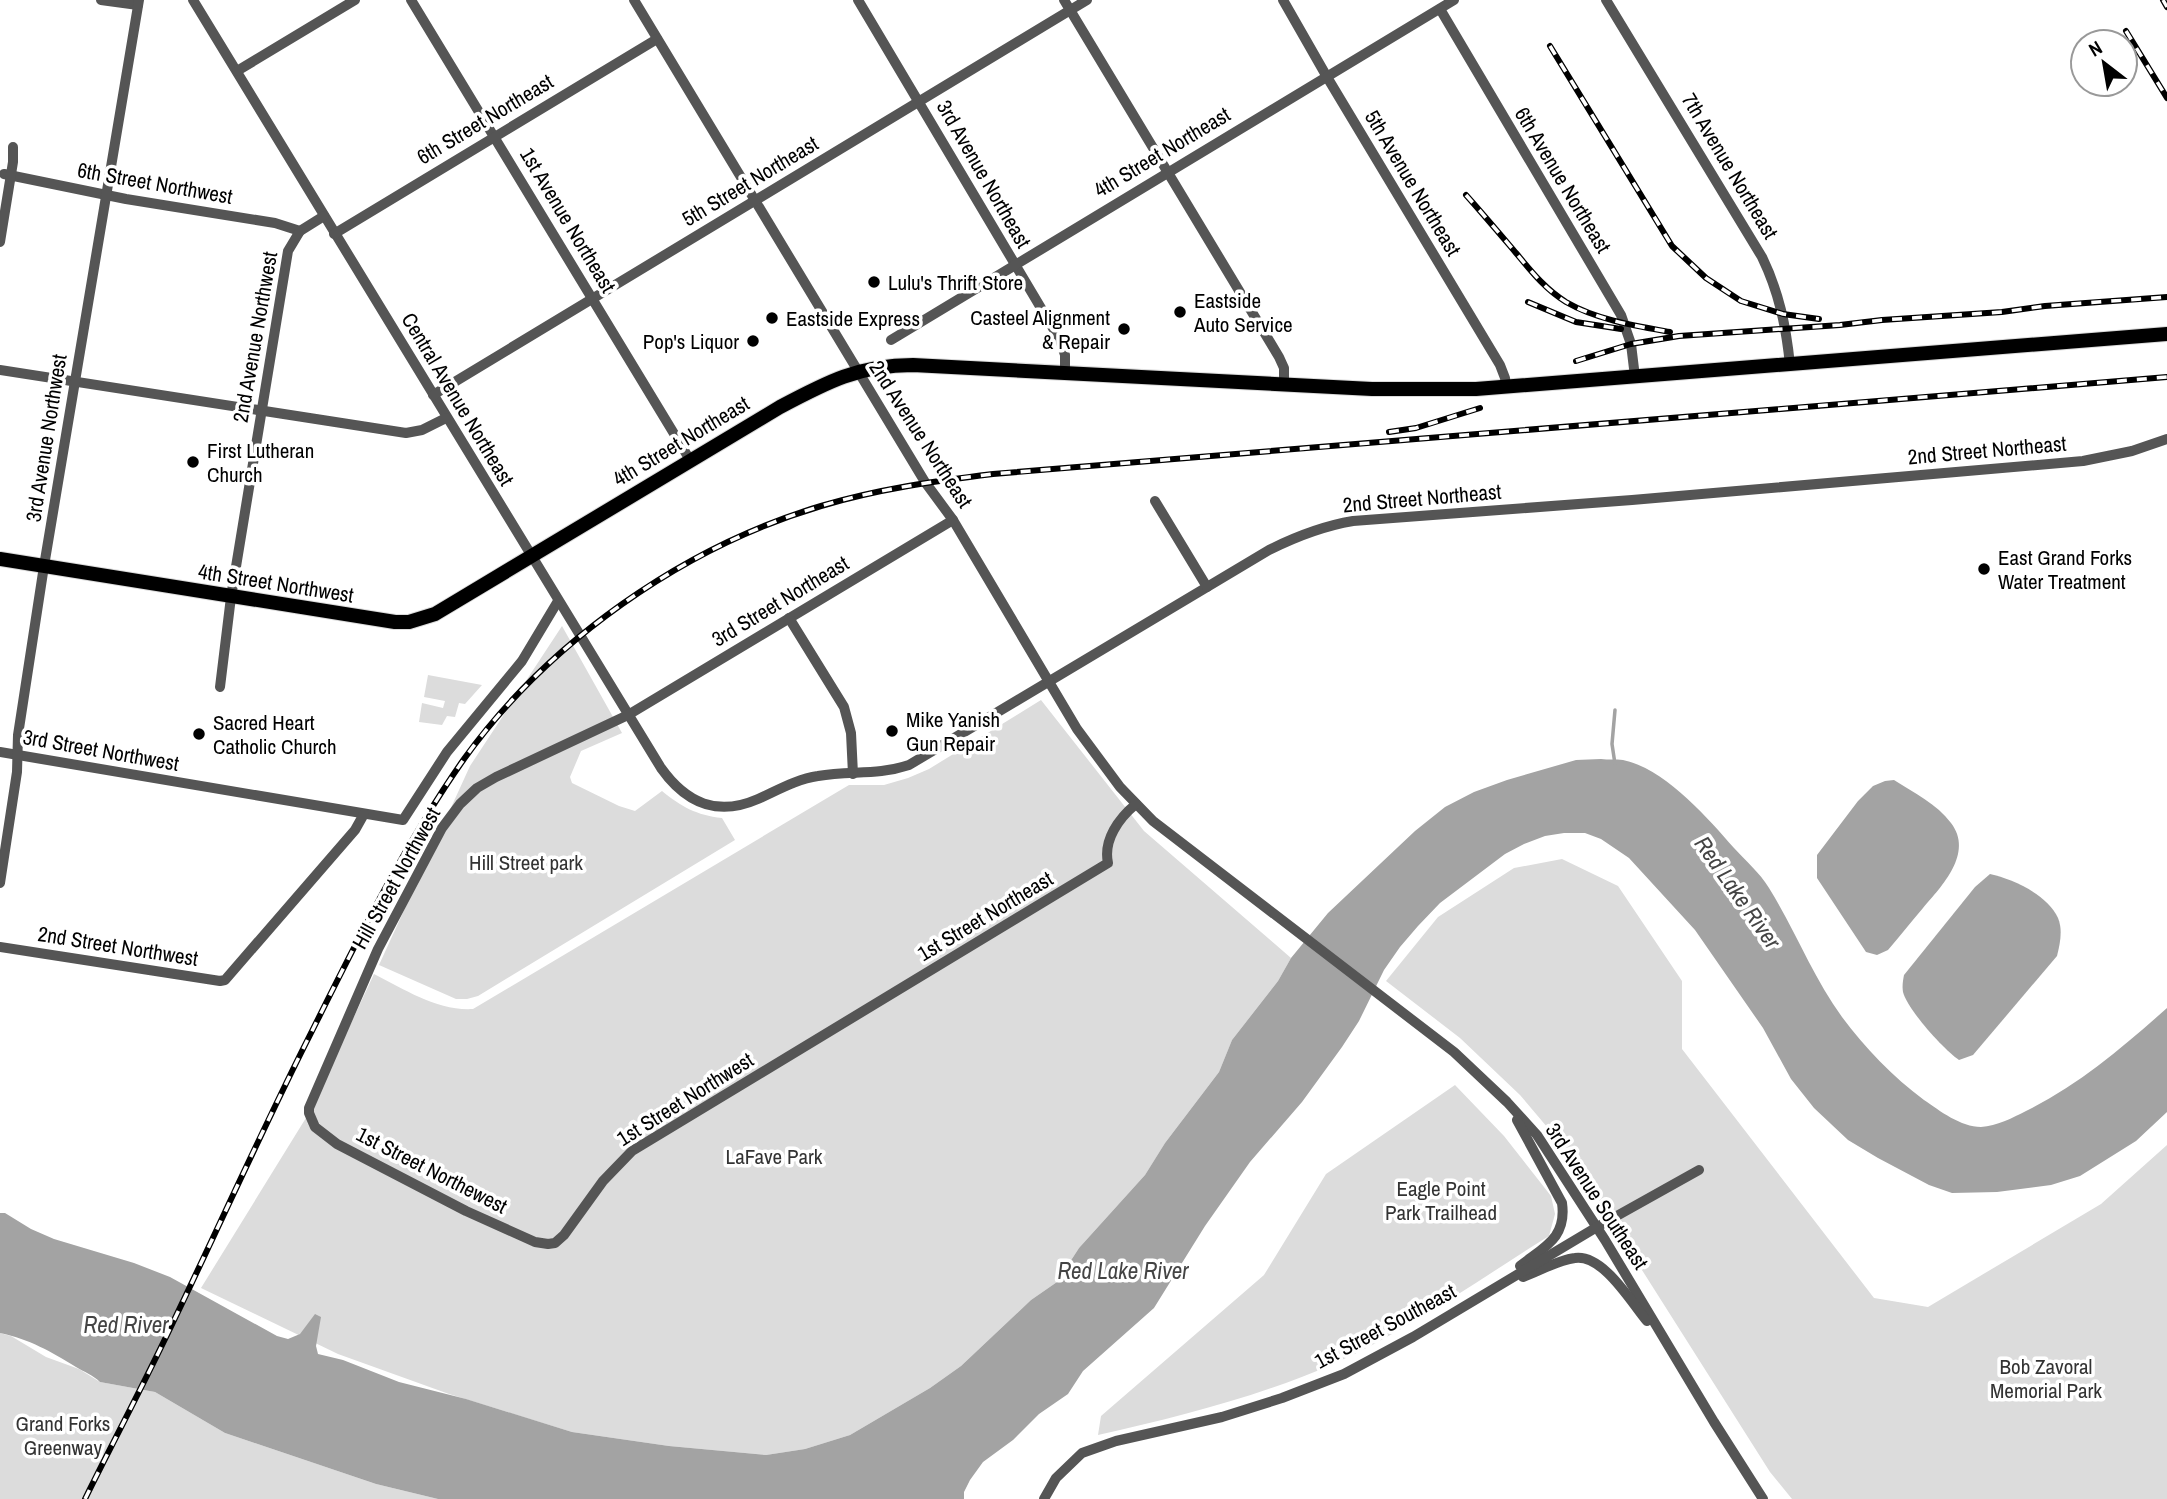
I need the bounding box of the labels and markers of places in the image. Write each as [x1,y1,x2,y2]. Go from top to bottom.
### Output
place label: Lulu's Thrift Store [888,268,1023,297]
marker: Lulu's Thrift Store [866,274,882,290]
place label: Eastside Auto Service [1193,286,1293,339]
place label: Casteel Alignment & Repair [970,303,1110,356]
place label: Eastside Express [786,304,920,333]
marker: Eastside Auto Service [1172,304,1188,320]
marker: Eastside Express [764,310,780,326]
marker: Casteel Alignment & Repair [1116,321,1132,337]
place label: Pop's Liquor [643,327,739,356]
marker: Pop's Liquor [745,333,761,349]
place label: First Lutheran Church [207,436,314,489]
marker: First Lutheran Church [185,454,201,470]
place label: East Grand Forks Water Treatment [1998,543,2132,596]
marker: East Grand Forks Water Treatment [1976,561,1992,577]
place label: Mike Yanish Gun Repair [906,705,1000,758]
place label: Sacred Heart Catholic Church [213,708,336,761]
marker: Mike Yanish Gun Repair [884,723,900,739]
marker: Sacred Heart Catholic Church [191,726,207,742]

